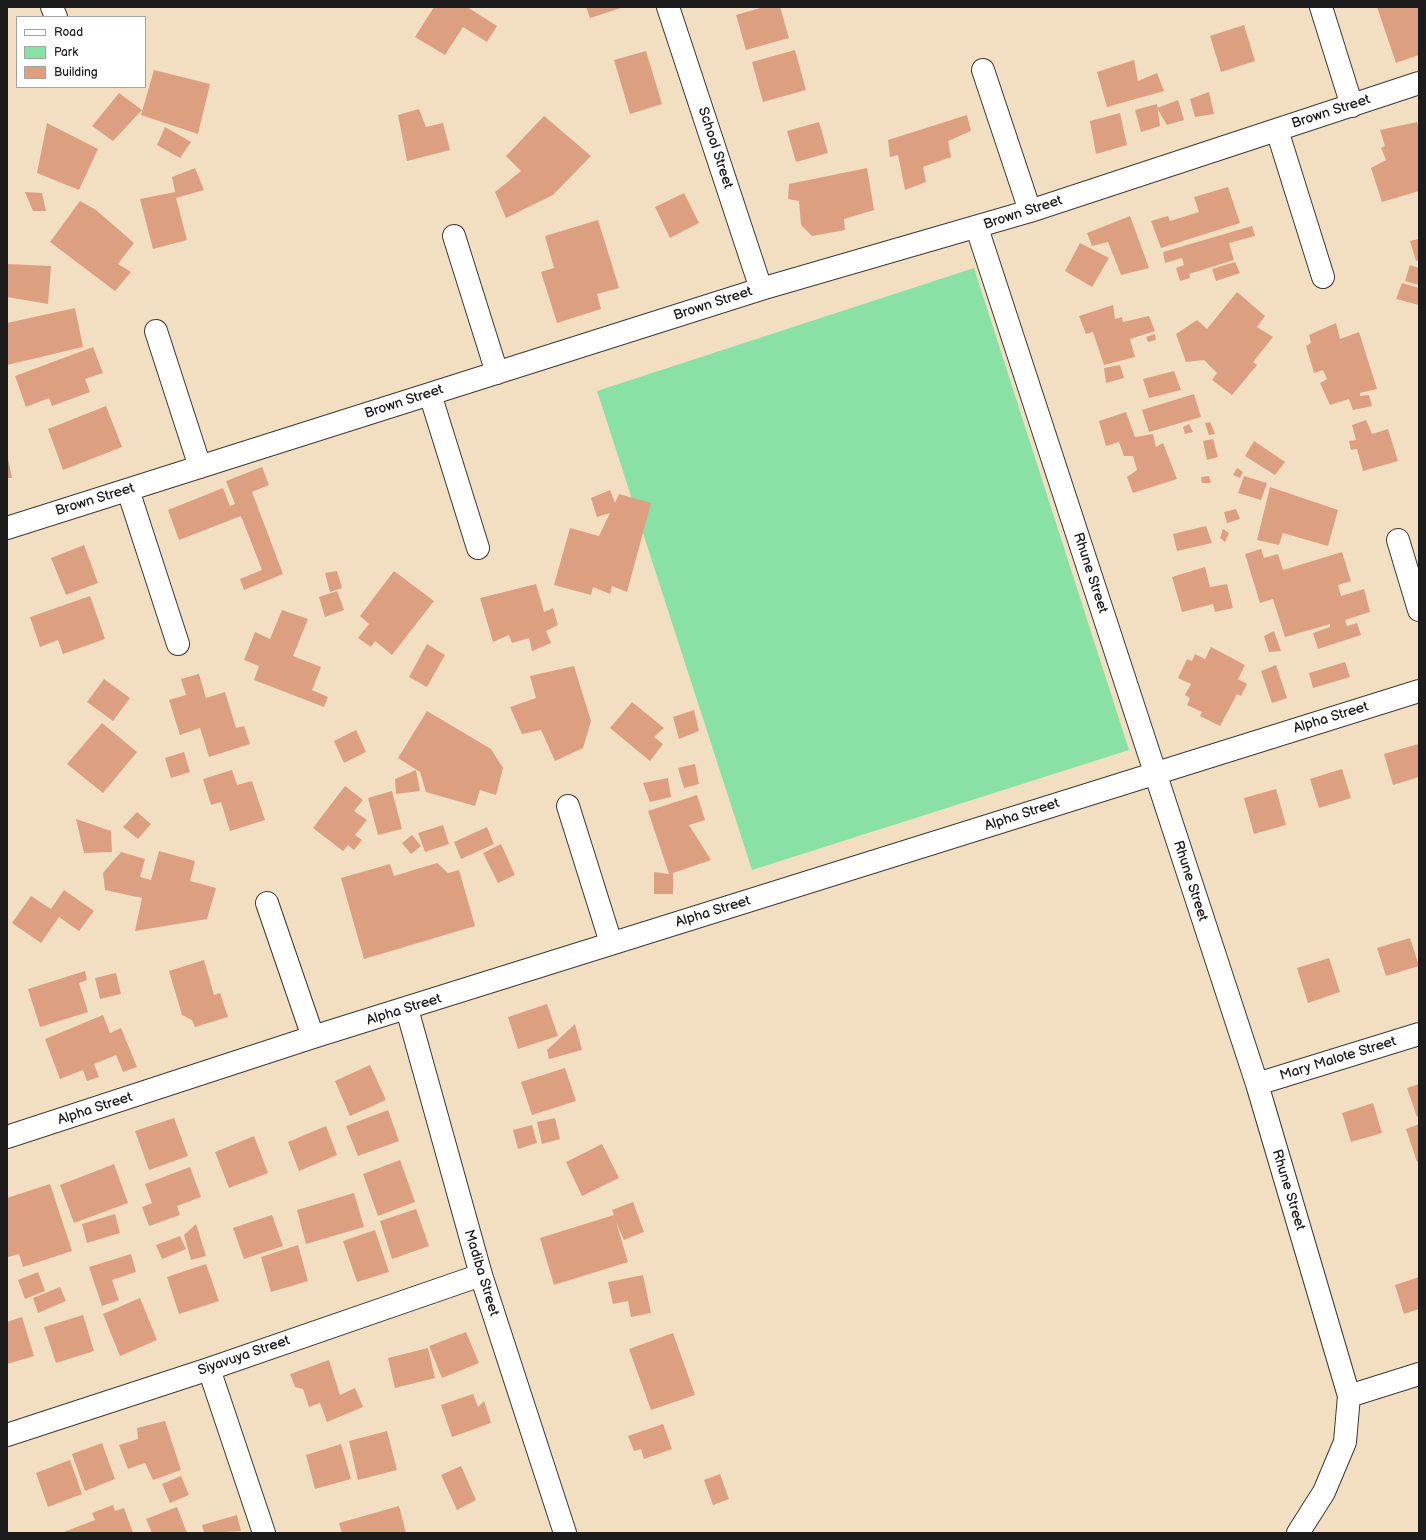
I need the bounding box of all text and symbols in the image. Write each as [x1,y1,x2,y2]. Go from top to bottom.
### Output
legend [16,16,146,88]
text: Road [54,25,83,40]
text: Park [54,45,78,60]
text: Building [54,65,98,80]
street label: Brown Street [1290,91,1372,133]
street label: School Street [694,105,736,191]
street label: Brown Street [982,192,1064,234]
street label: Brown Street [672,283,754,325]
street label: Brown Street [363,381,445,423]
street label: Brown Street [53,480,137,520]
street label: Rhune Street [1069,531,1111,615]
street label: Alpha Street [1291,699,1371,737]
street label: Alpha Street [982,795,1062,835]
street label: Rhune Street [1169,839,1211,923]
street label: Alpha Street [673,893,753,931]
street label: Alpha Street [364,991,444,1029]
street label: Mary Malote Street [1278,1033,1398,1085]
street label: Alpha Street [55,1089,135,1129]
street label: Rhune Street [1268,1147,1308,1233]
street label: Madiba Street [460,1228,502,1318]
street label: Siyavuya Street [196,1332,292,1380]

